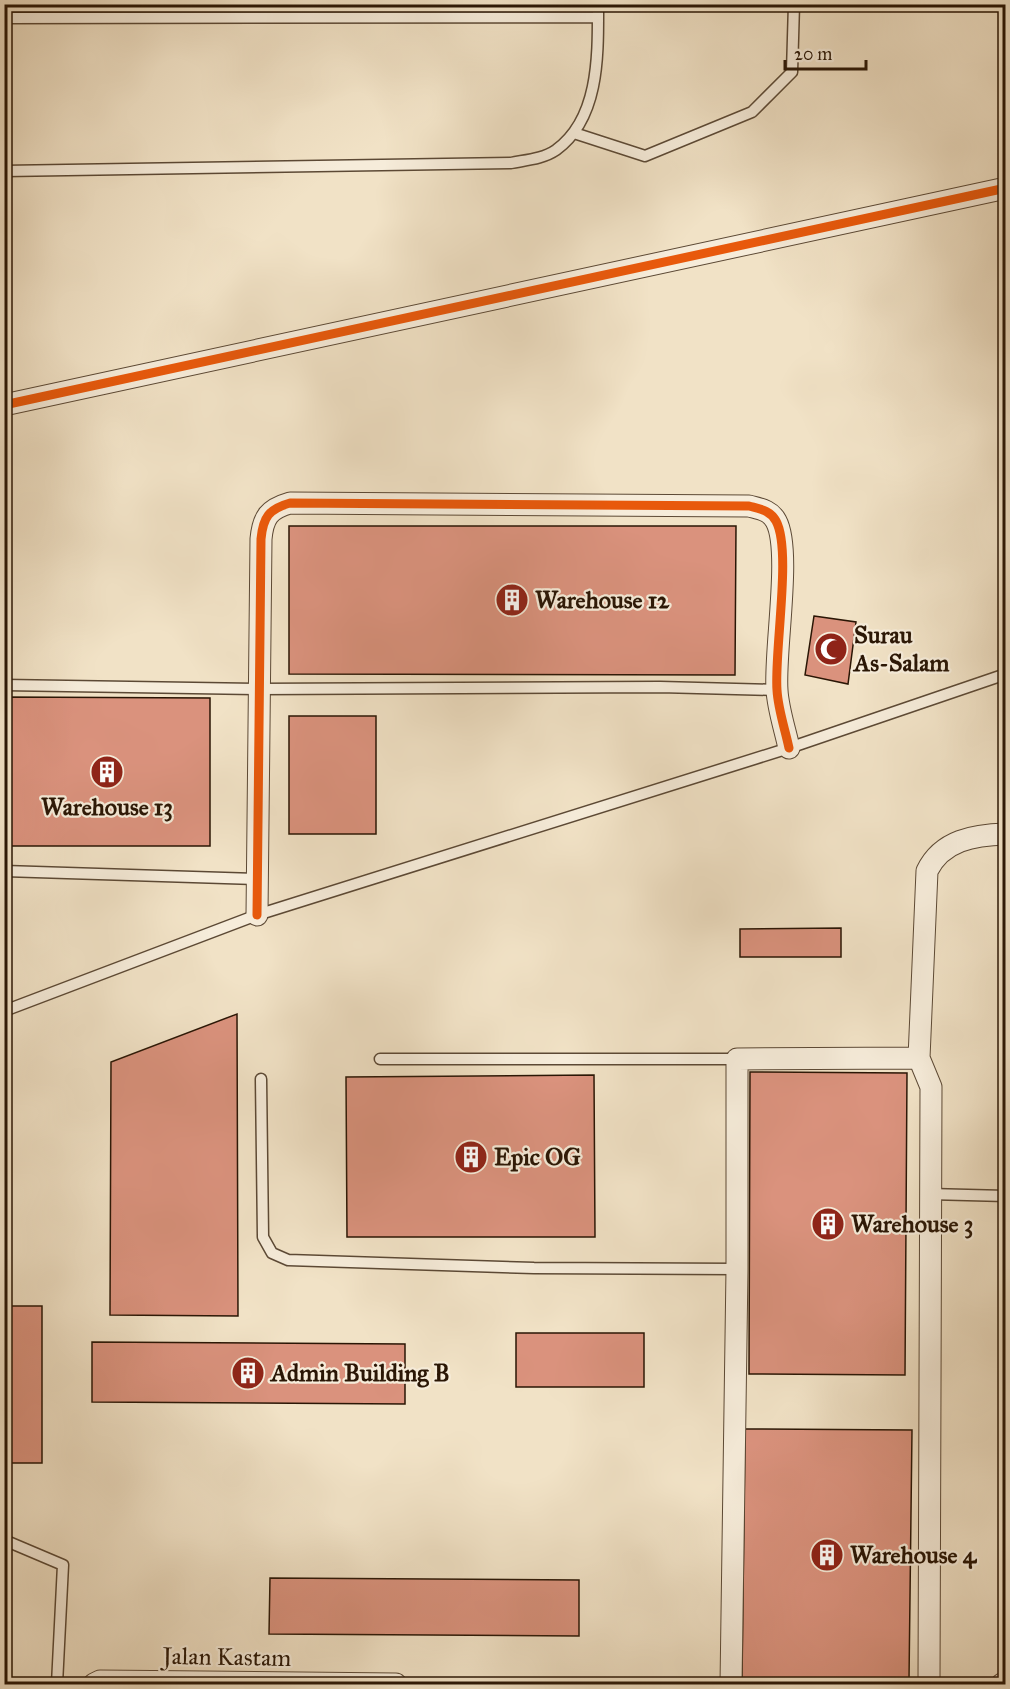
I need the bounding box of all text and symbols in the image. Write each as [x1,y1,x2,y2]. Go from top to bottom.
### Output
scale bar [785,33,866,71]
text: 20 m [794,43,832,65]
building icon: Warehouse 12 [494,582,530,618]
place label: Warehouse 12 [535,585,670,615]
place label: Surau As-Salam [852,620,950,678]
mosque icon: Surau As-Salam [813,631,849,667]
building icon: Warehouse 13 [89,754,125,790]
place label: Warehouse 13 [41,792,173,822]
building icon: Epic OG [453,1139,489,1175]
place label: Epic OG [494,1142,581,1172]
building icon: Warehouse 3 [810,1206,846,1242]
place label: Warehouse 3 [851,1209,973,1239]
building icon: Admin Building B [230,1355,266,1391]
place label: Admin Building B [269,1358,450,1388]
building icon: Warehouse 4 [809,1537,845,1573]
place label: Warehouse 4 [850,1540,978,1570]
street label: Jalan Kastam [159,1641,292,1673]

